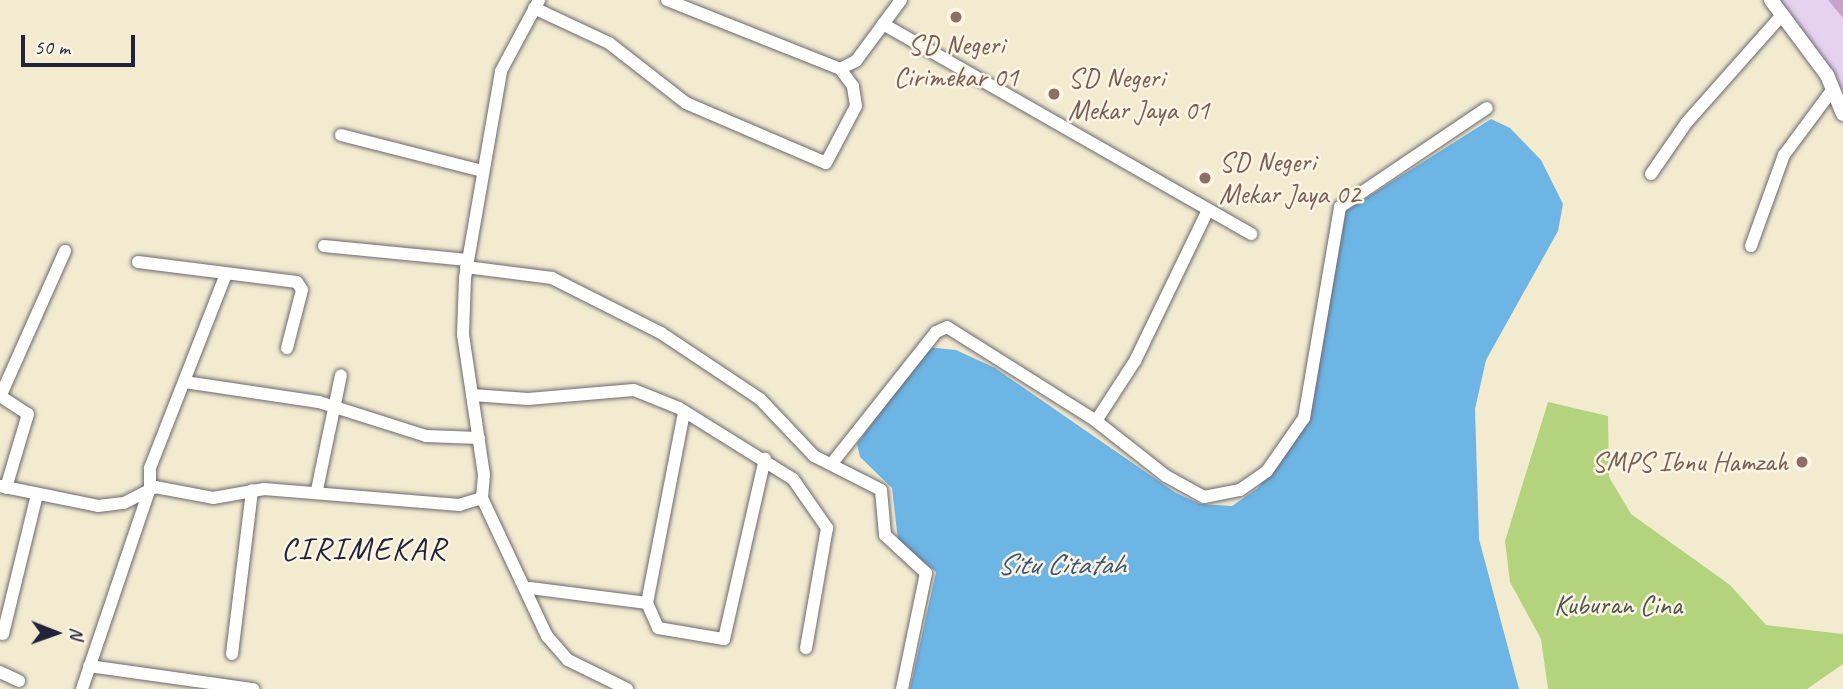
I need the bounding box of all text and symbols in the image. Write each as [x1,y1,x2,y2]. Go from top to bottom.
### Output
marker: SD Negeri Cirimekar 01 [948,9,964,25]
scale bar [24,21,138,65]
place label: SD Negeri Cirimekar 01 [894,28,1018,94]
text: 50 m [34,34,70,60]
place label: SD Negeri Mekar Jaya 01 [1068,61,1208,127]
marker: SD Negeri Mekar Jaya 01 [1046,86,1062,102]
place label: SD Negeri Mekar Jaya 02 [1219,145,1359,211]
marker: SD Negeri Mekar Jaya 02 [1197,170,1213,186]
place label: SMPS Ibnu Hamzah [1591,445,1788,479]
marker: SMPS Ibnu Hamzah [1794,454,1810,470]
district label: CIRIMEKAR [284,530,444,568]
water label: Situ Citatah [998,546,1124,582]
park label: Kuburan Cina [1554,588,1682,622]
north arrow [21,598,91,668]
text: N [65,627,89,639]

